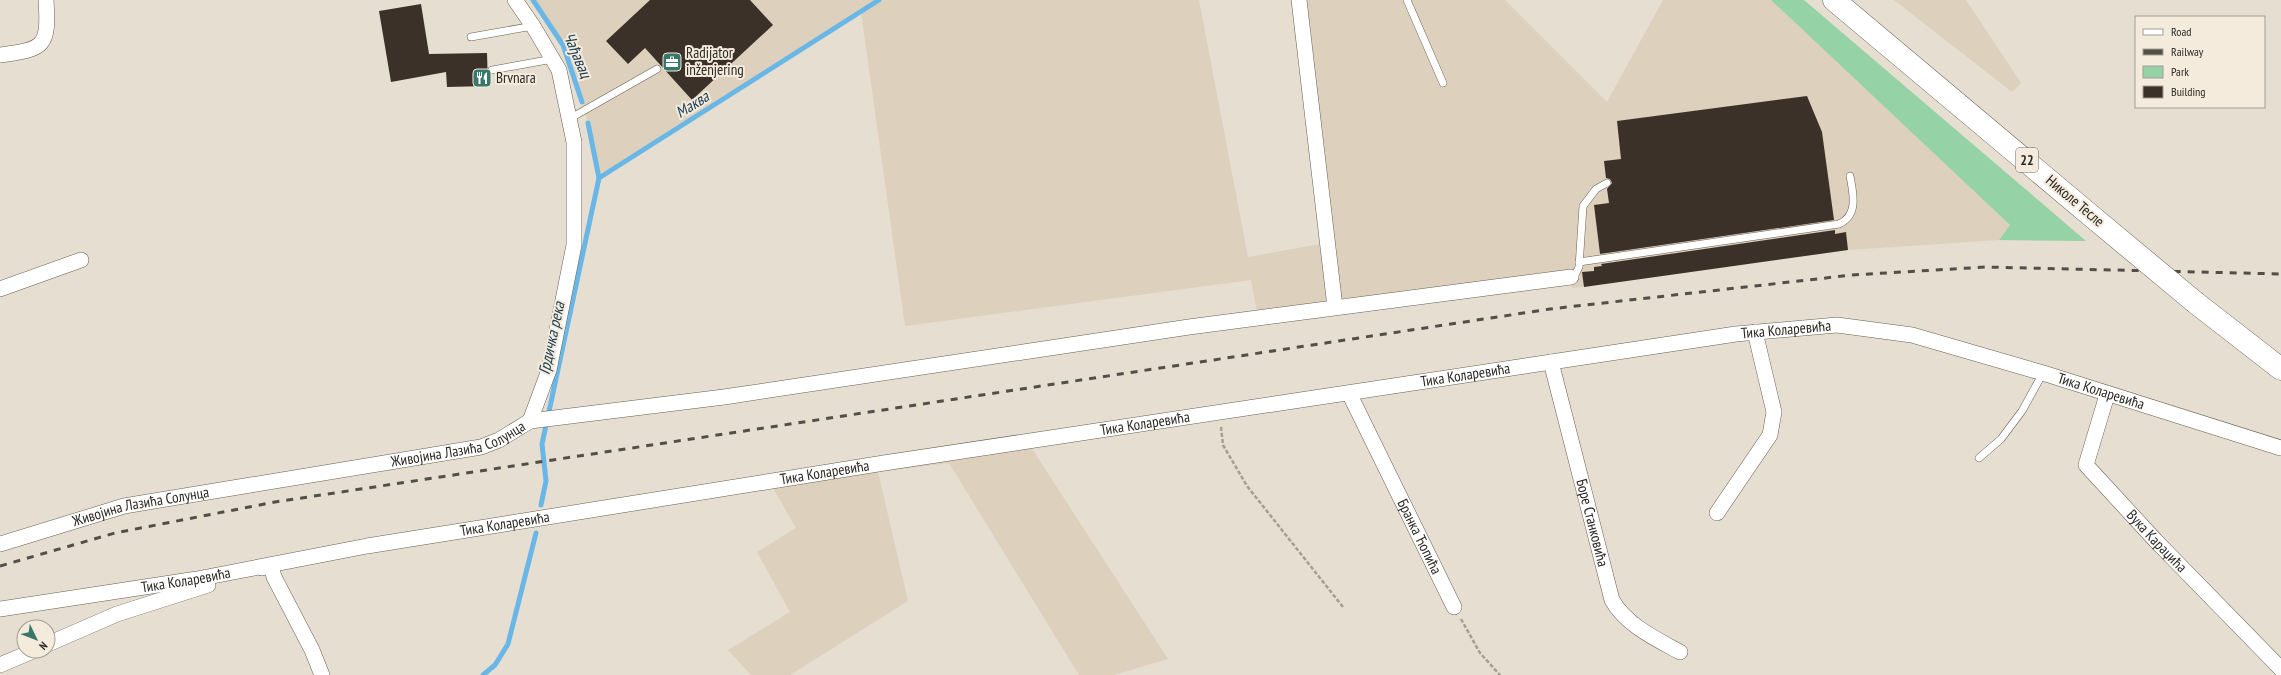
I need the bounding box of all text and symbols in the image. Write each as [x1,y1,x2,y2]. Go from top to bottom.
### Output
legend [2135,16,2265,108]
text: Road [2171,24,2191,39]
water label: Чађавац [559,29,597,82]
place label: Radijator inženjering [686,43,744,79]
text: Railway [2171,44,2204,59]
office icon: Radijator inženjering [661,51,683,73]
text: Park [2171,64,2189,79]
restaurant icon: Brvnara [471,67,493,89]
place label: Brvnara [496,68,536,87]
text: Building [2171,84,2206,99]
water label: Маква [672,85,714,122]
road number: 22 [2016,148,2038,172]
street label: Николе Тесле [2042,171,2108,231]
water label: Грдичка река [534,298,569,376]
street label: Тика Коларевића [1740,316,1832,343]
street label: Тика Коларевића [1419,358,1511,391]
street label: Тика Коларевића [2055,368,2147,413]
street label: Тика Коларевића [1099,407,1191,439]
street label: Живојина Лазића Солунца [388,416,528,471]
street label: Тика Коларевића [779,455,871,489]
street label: Боре Станковића [1572,477,1613,569]
street label: Живојина Лазића Солунца [69,482,210,531]
street label: Бранка Ћопића [1393,496,1446,577]
street label: Вука Караџића [2123,505,2191,576]
street label: Тика Коларевића [459,507,551,540]
street label: Тика Коларевића [140,563,232,596]
north arrow [16,619,56,659]
text: N [36,639,50,653]

